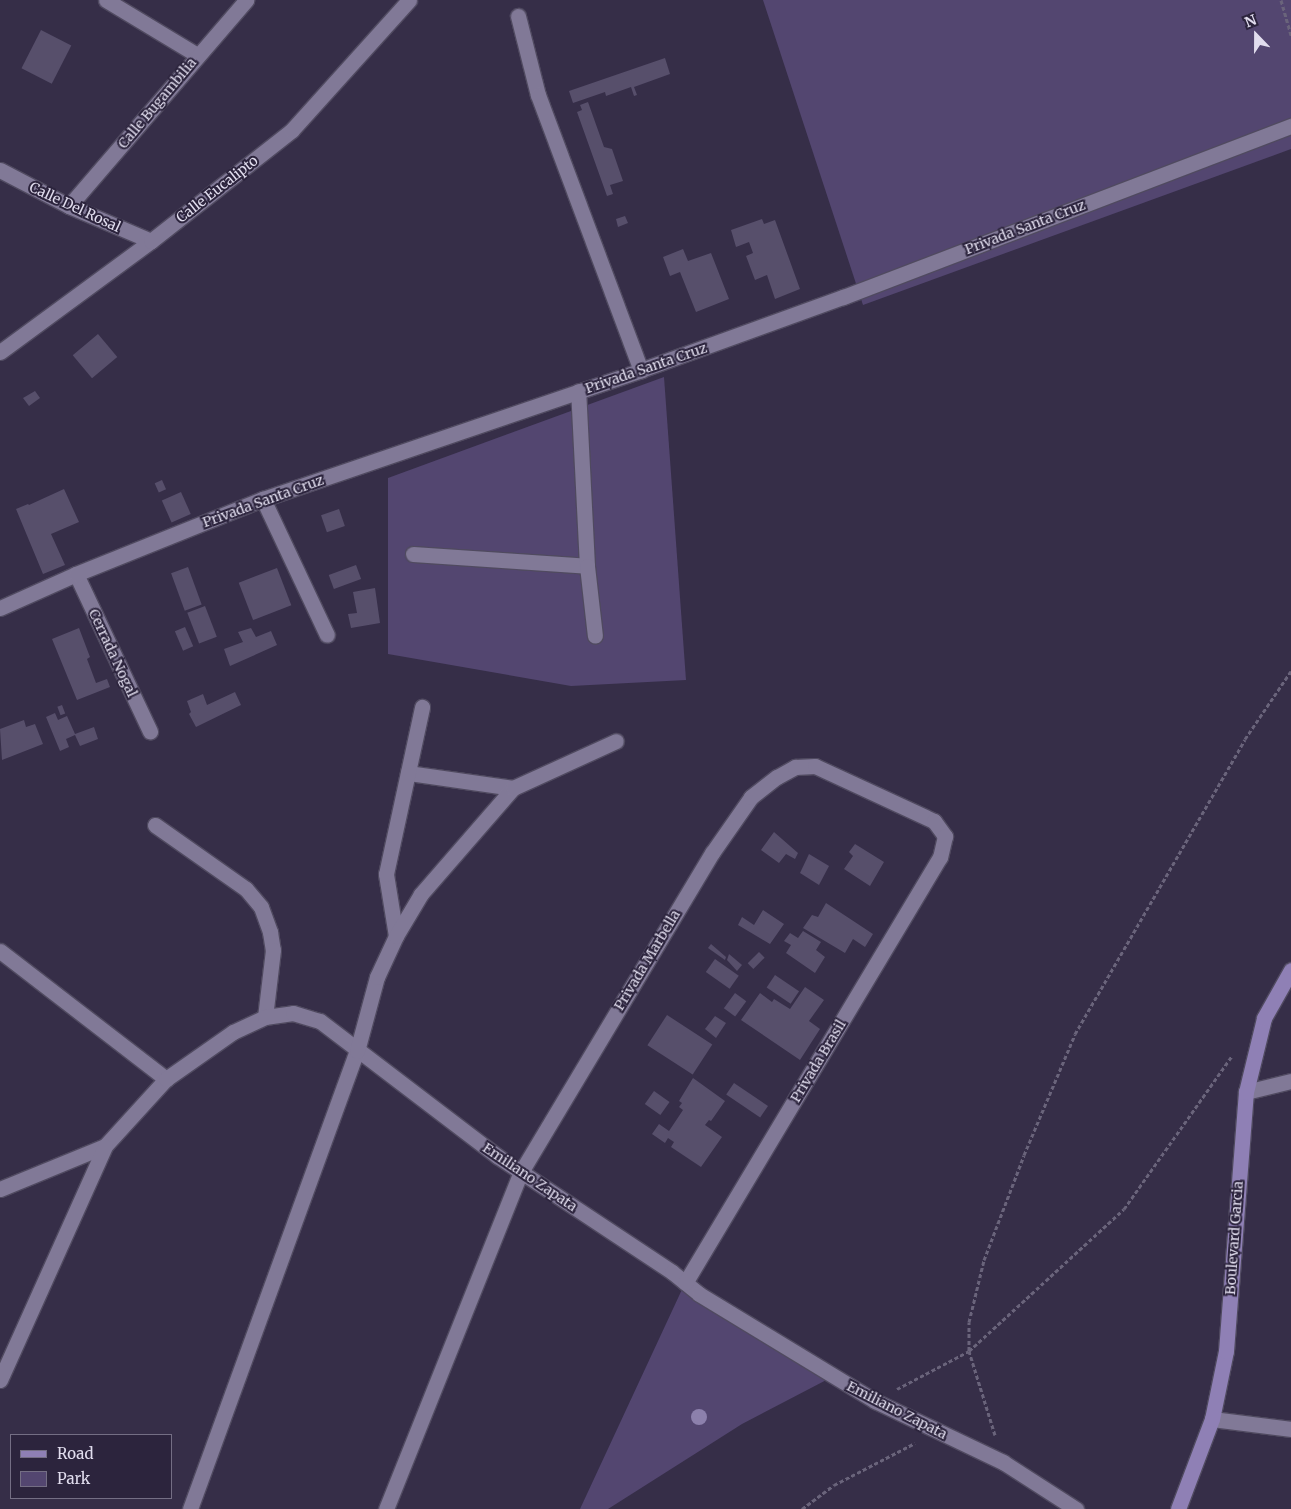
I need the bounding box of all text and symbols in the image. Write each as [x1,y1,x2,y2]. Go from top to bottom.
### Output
north arrow [1231,10,1281,60]
text: N [1242,11,1259,32]
street label: Calle Bugambilia [114,54,200,152]
street label: Calle Eucalipto [173,152,261,226]
street label: Calle Del Rosal [27,179,123,235]
street label: Privada Santa Cruz [962,196,1088,258]
street label: Privada Santa Cruz [583,339,709,397]
street label: Privada Santa Cruz [200,471,326,531]
street label: Cerrada Nogal [85,606,141,700]
street label: Privada Marbella [610,907,684,1013]
street label: Privada Brasil [787,1017,849,1105]
street label: Emiliano Zapata [480,1139,580,1215]
street label: Boulevard Garcia [1222,1181,1246,1295]
street label: Emiliano Zapata [844,1377,950,1443]
legend [10,1434,172,1499]
text: Road [57,1444,93,1463]
text: Park [57,1469,90,1488]

